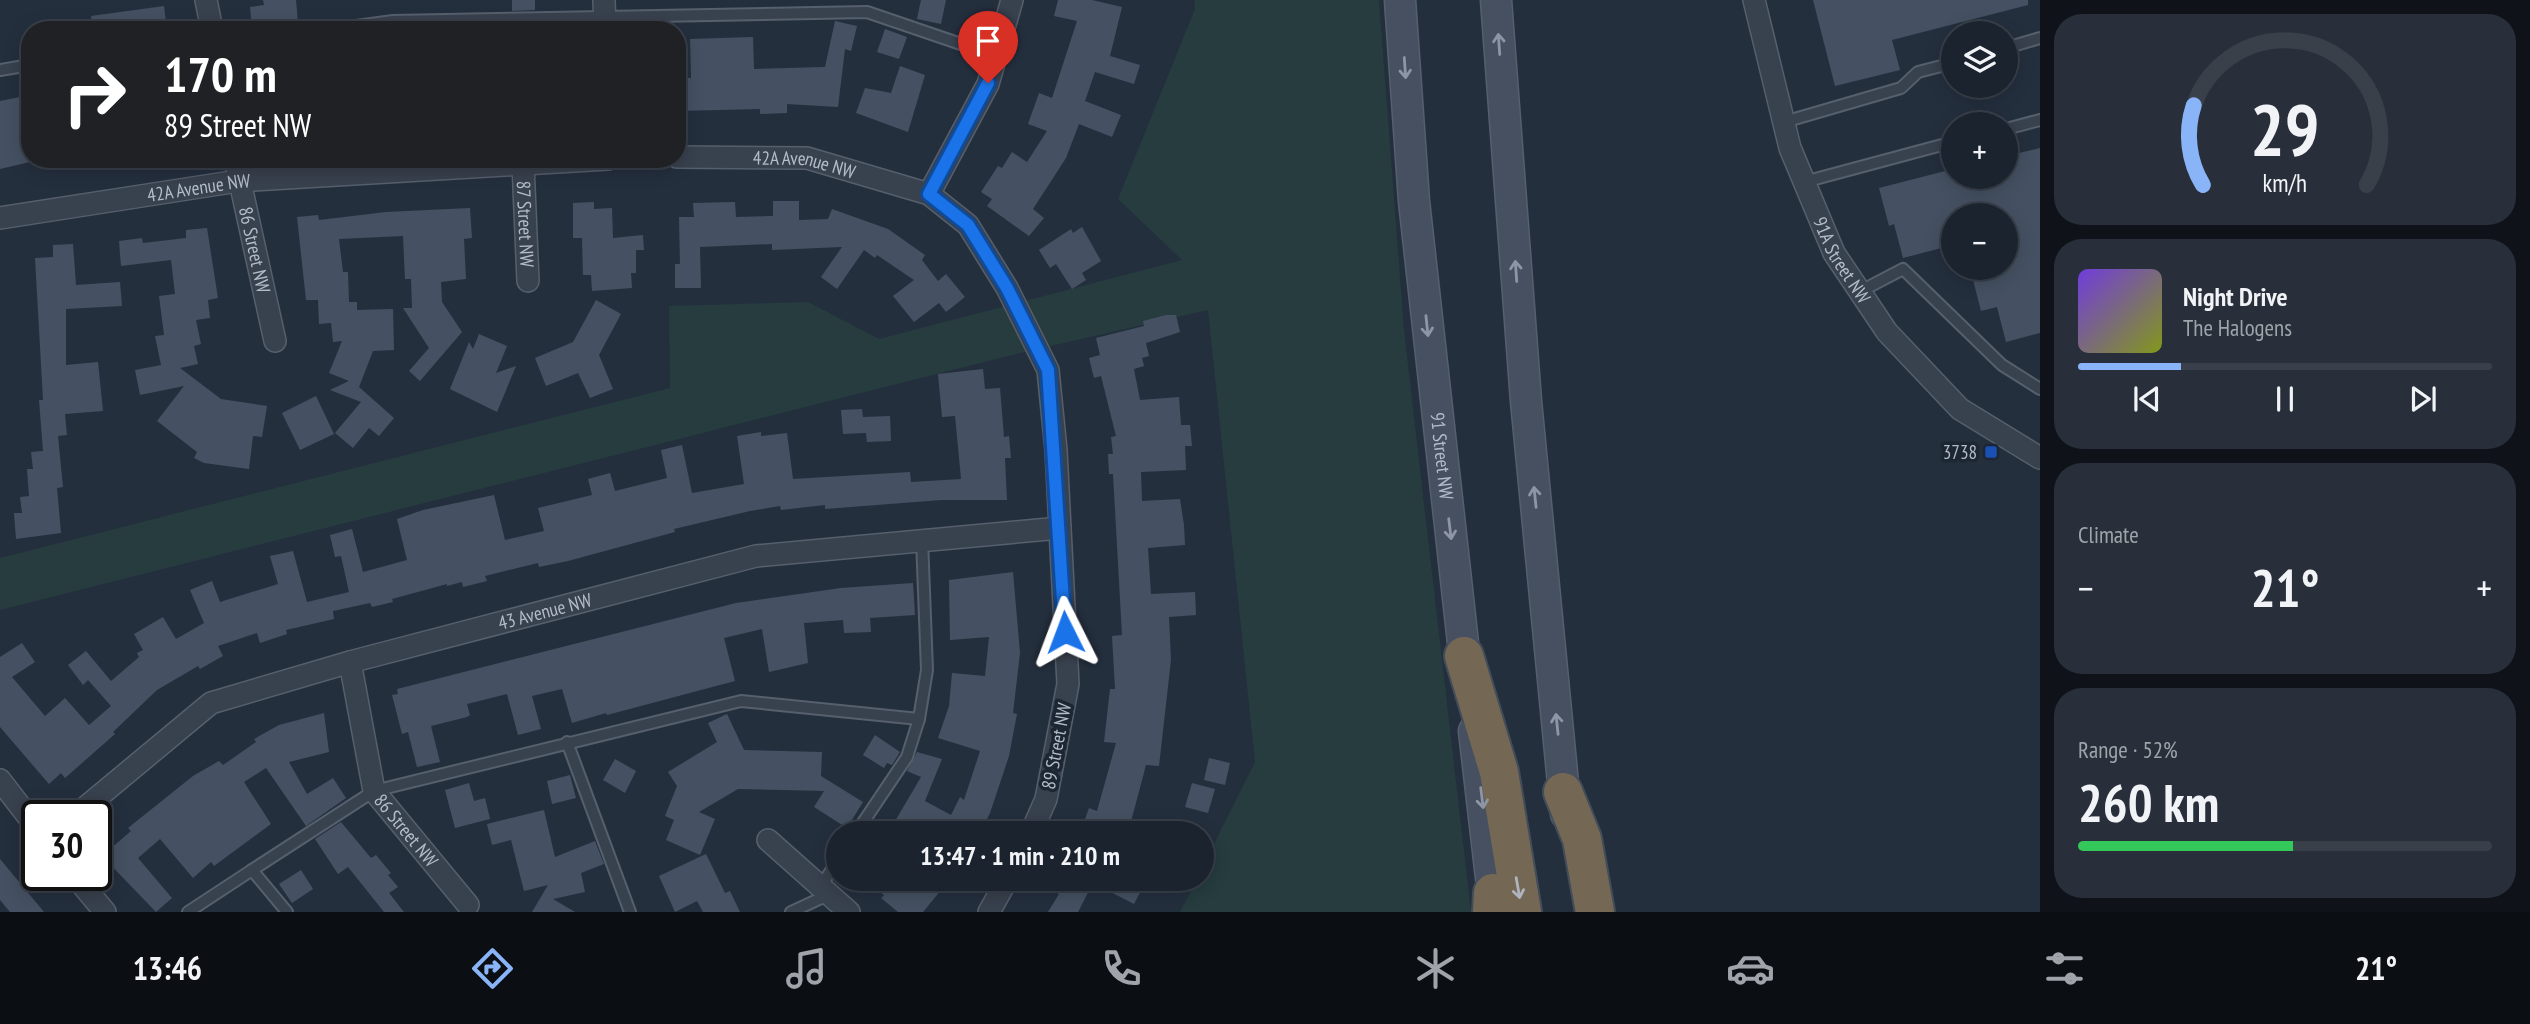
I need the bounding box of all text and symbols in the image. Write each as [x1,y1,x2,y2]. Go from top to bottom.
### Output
pin [958,11,1018,83]
map controls [1941,21,2018,280]
button: layers [1941,21,2018,98]
icon: arrive [969,22,1007,60]
one-way arrow [1493,33,1506,56]
text: 170 m [164,42,277,106]
icon: right [49,49,140,140]
one-way arrow [1399,56,1412,79]
text: 29 [2250,82,2320,176]
text: 89 Street NW [164,104,311,146]
button: + [1941,112,2018,189]
street label: 42A Avenue NW [753,146,859,184]
text: km/h [2263,167,2307,199]
street label: 42A Avenue NW [145,168,251,207]
street label: 87 Street NW [512,180,539,268]
button: − [1941,203,2018,280]
street label: 86 Street NW [234,204,276,295]
street label: 91A Street NW [1808,213,1876,308]
one-way arrow [1509,260,1522,282]
text: Night Drive [2183,280,2288,313]
text: The Halogens [2183,313,2292,342]
one-way arrow [1421,314,1434,337]
icon: previous [2128,380,2166,418]
icon: pause [2266,380,2304,418]
icon: next [2404,380,2442,418]
street label: 91 Street NW [1426,411,1459,501]
place label: 3738 [1943,440,1977,464]
marker: 3738 [1983,444,1999,460]
one-way arrow [1528,487,1541,509]
one-way arrow [1443,517,1456,540]
text: Climate [2078,520,2139,549]
text: 21° [2251,554,2319,621]
text: − [2078,563,2094,612]
text: + [2476,563,2492,612]
street label: 43 Avenue NW [495,587,594,635]
position arrow [1028,595,1102,669]
street label: 89 Street NW [1036,701,1076,791]
one-way arrow [1550,713,1563,736]
text: Range · 52% [2078,735,2178,764]
text: 260 km [2078,769,2219,836]
one-way arrow [1476,786,1489,809]
street label: 86 Street NW [369,789,444,872]
speed limit sign: 30 [21,800,112,891]
text: 13:47 · 1 min · 210 m [920,839,1120,872]
one-way arrow [1512,877,1525,899]
icon: directions [468,944,517,993]
icon: music [782,944,831,993]
icon: phone [1097,944,1146,993]
icon: climate [1411,944,1460,993]
icon: car [1726,944,1775,993]
icon: filters [2040,944,2089,993]
text: 13:46 [133,947,202,989]
text: 21° [2355,947,2397,989]

